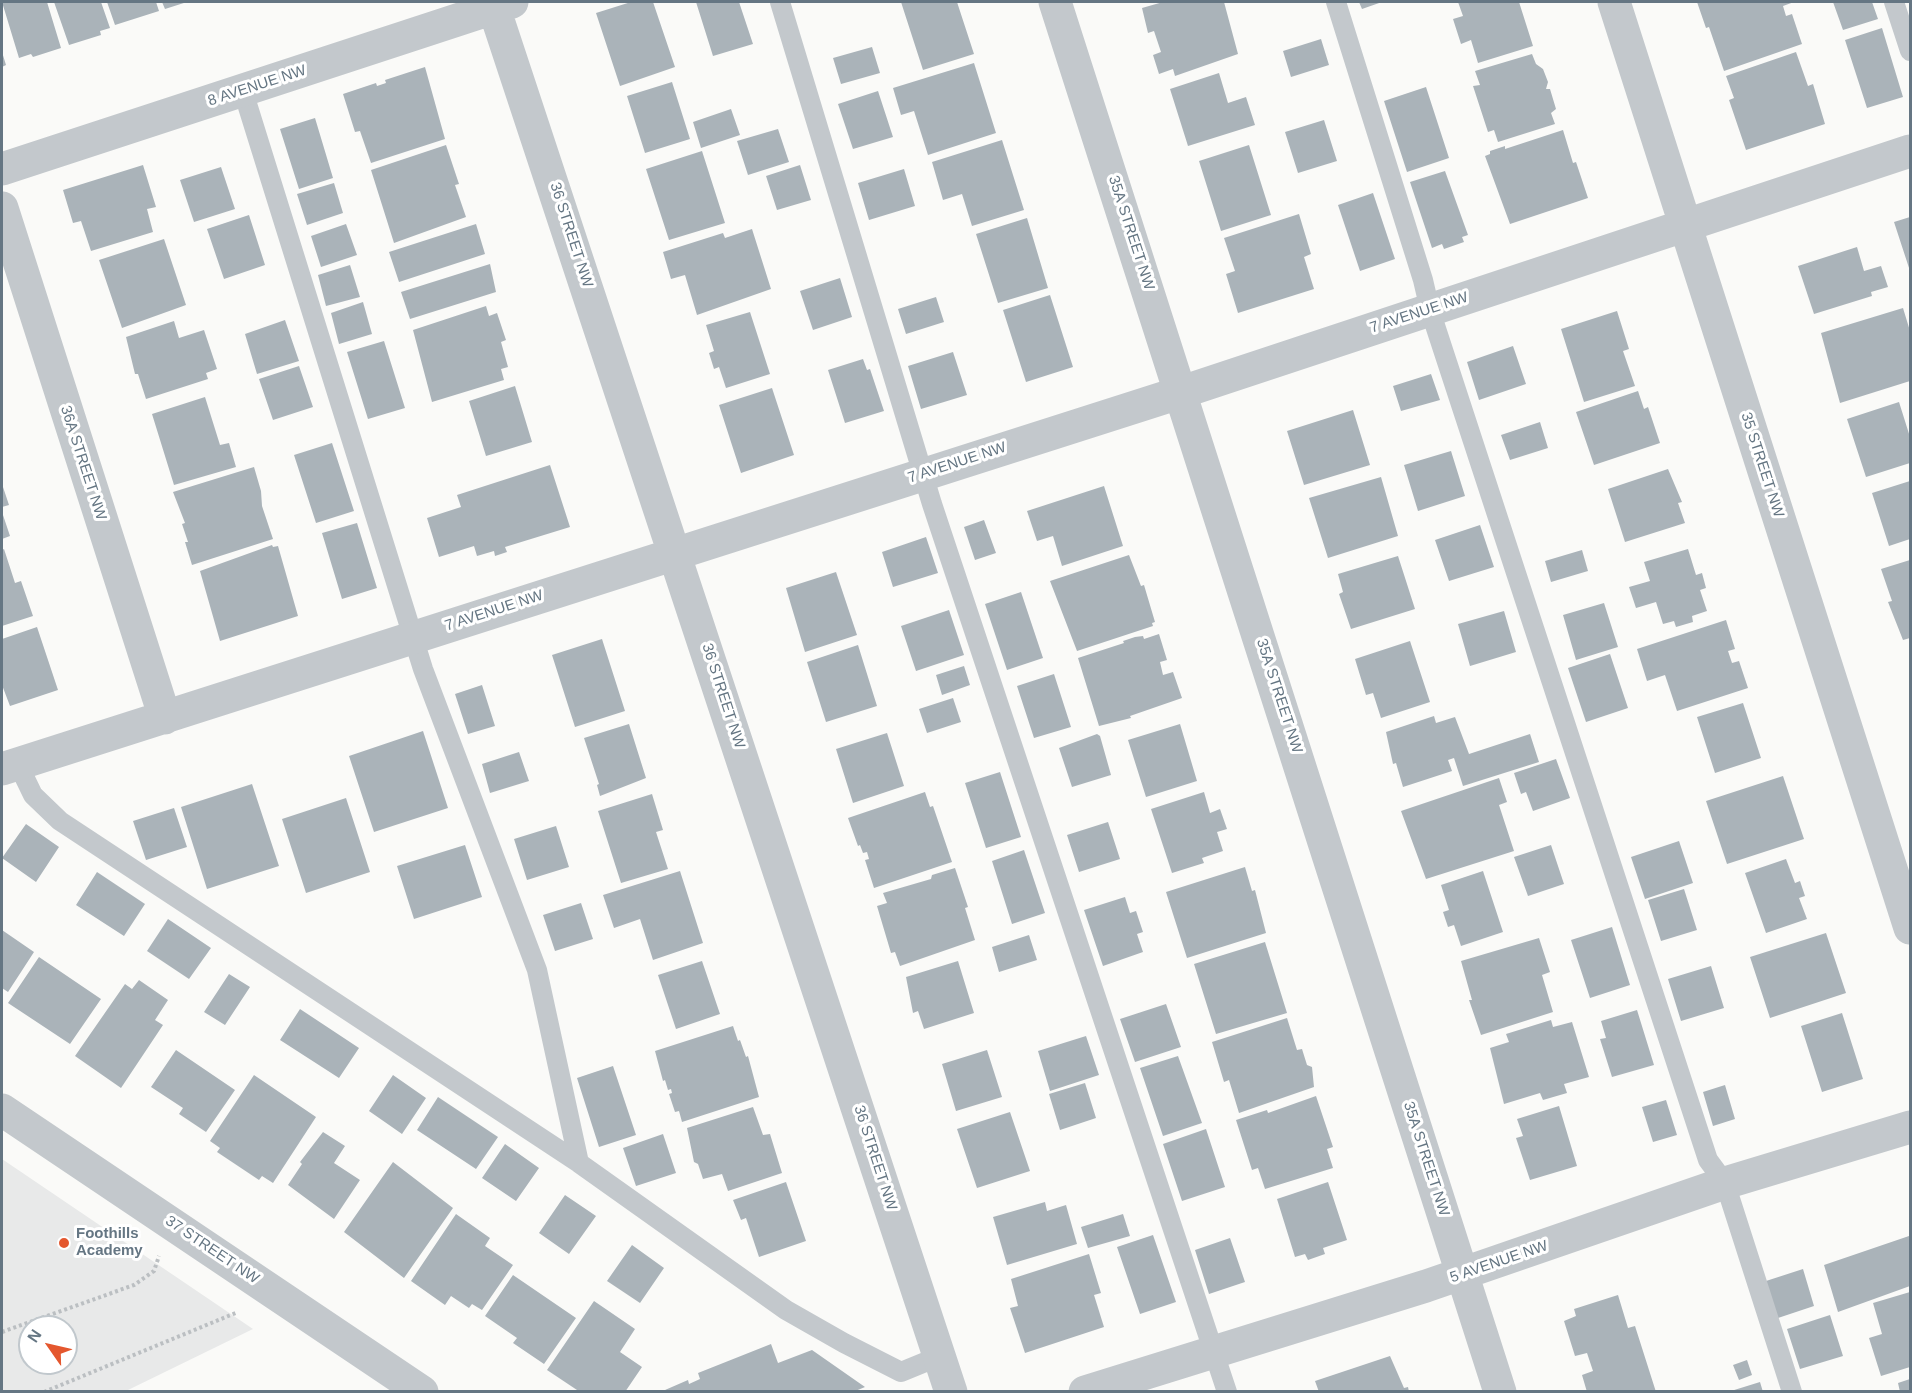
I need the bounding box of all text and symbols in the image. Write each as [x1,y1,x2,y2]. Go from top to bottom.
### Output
street label: 8 AVENUE NW [206,62,308,110]
street label: 35A STREET NW [1104,174,1158,292]
street label: 36 STREET NW [546,180,596,290]
street label: 7 AVENUE NW [1368,289,1470,337]
street label: 36A STREET NW [56,404,110,522]
street label: 35 STREET NW [1737,410,1787,520]
street label: 7 AVENUE NW [906,439,1008,487]
street label: 7 AVENUE NW [443,587,545,635]
street label: 35A STREET NW [1252,637,1306,755]
street label: 36 STREET NW [698,641,748,751]
street label: 35A STREET NW [1399,1100,1453,1218]
street label: 36 STREET NW [850,1103,900,1213]
street label: 37 STREET NW [162,1212,262,1288]
place label: Foothills Academy [76,1225,143,1260]
marker: Foothills Academy [57,1236,71,1250]
street label: 5 AVENUE NW [1448,1237,1550,1287]
north arrow [18,1315,78,1375]
text: N [24,1326,45,1345]

